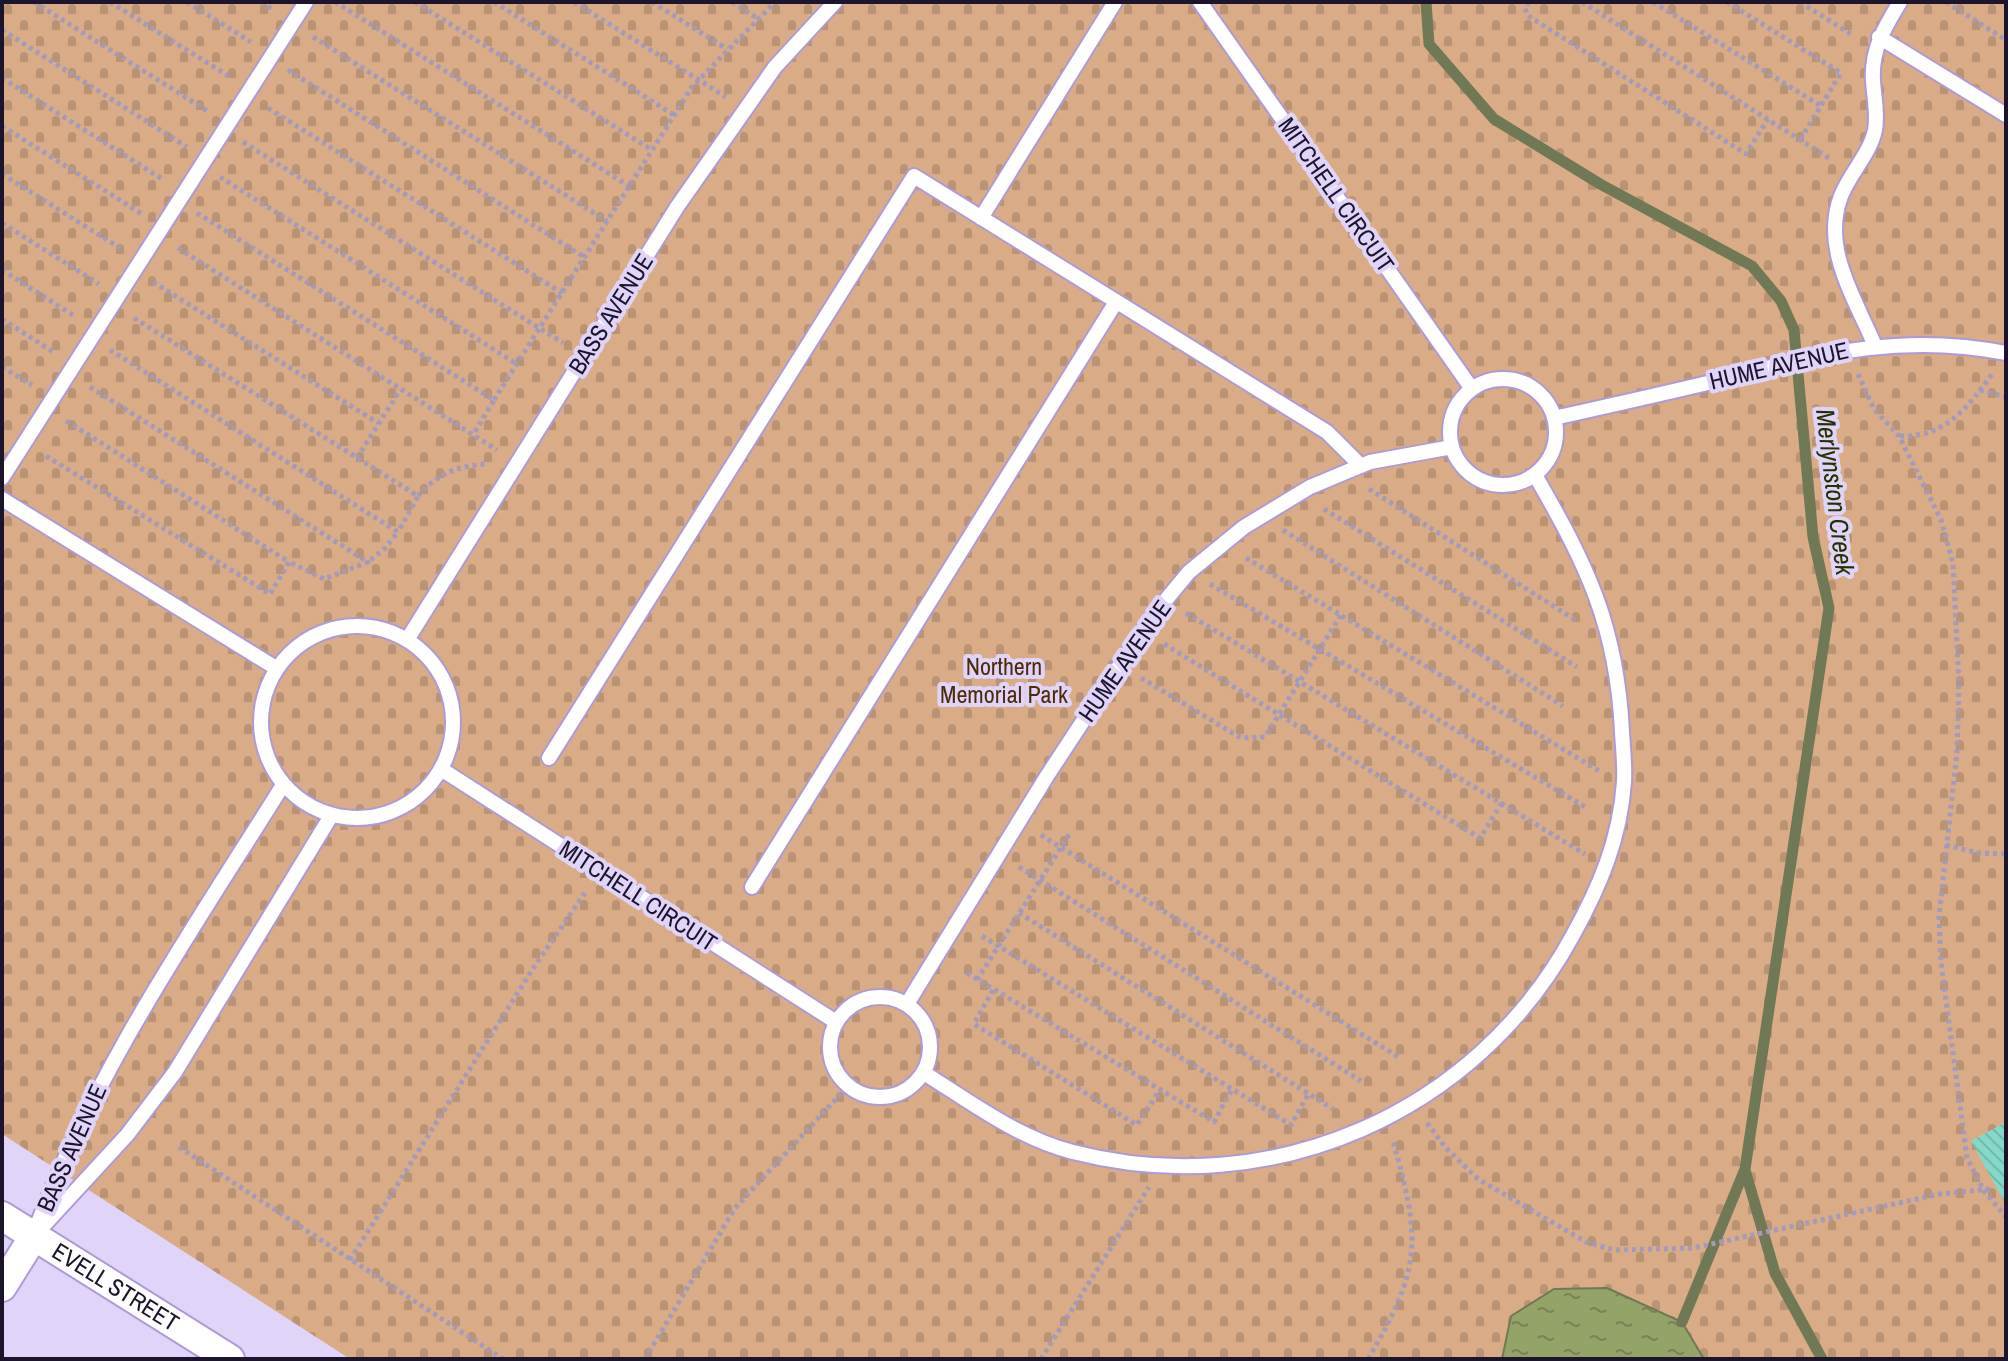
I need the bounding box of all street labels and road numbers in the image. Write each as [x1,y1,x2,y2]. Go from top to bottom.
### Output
street label: MITCHELL CIRCUIT [1272,111,1402,278]
street label: BASS AVENUE [560,247,660,380]
street label: HUME AVENUE [1706,333,1851,397]
street label: HUME AVENUE [1070,593,1178,728]
street label: MITCHELL CIRCUIT [554,832,724,958]
street label: BASS AVENUE [29,1079,113,1216]
street label: EVELL STREET [47,1235,185,1338]

